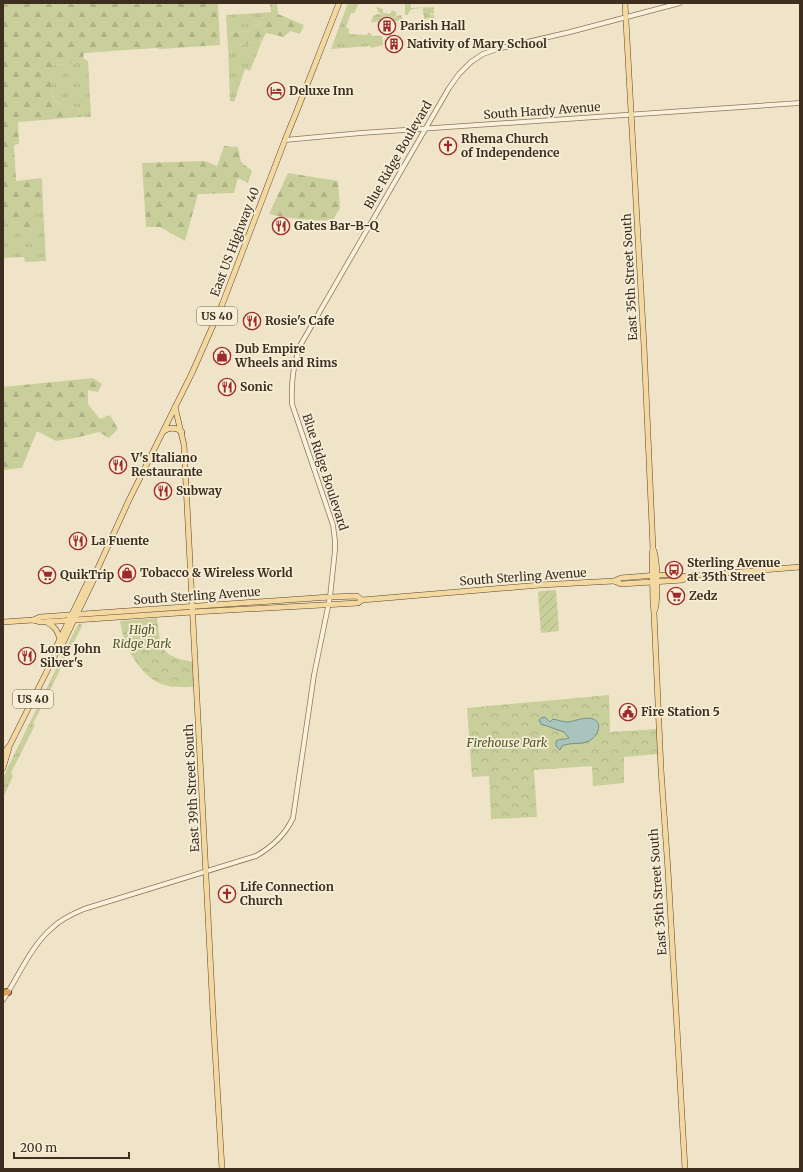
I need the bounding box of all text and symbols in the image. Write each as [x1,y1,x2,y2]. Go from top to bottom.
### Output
building icon: Parish Hall [377,16,397,36]
place label: Parish Hall [400,18,465,33]
building icon: Nativity of Mary School [384,34,404,54]
place label: Nativity of Mary School [407,36,547,51]
hotel icon: Deluxe Inn [266,81,286,101]
place label: Deluxe Inn [289,83,354,98]
street label: Blue Ridge Boulevard [361,98,435,211]
street label: South Hardy Avenue [483,99,601,122]
place label: Rhema Church of Independence [461,131,560,160]
church icon: Rhema Church of Independence [438,136,458,156]
street label: East US Highway 40 [207,185,262,299]
street label: East 35th Street South [619,213,640,341]
restaurant icon: Gates Bar-B-Q [271,216,291,236]
place label: Gates Bar-B-Q [294,218,380,233]
road number: US 40 [197,307,237,325]
restaurant icon: Rosie's Cafe [242,311,262,331]
place label: Rosie's Cafe [265,313,335,328]
place label: Dub Empire Wheels and Rims [234,341,338,370]
shop icon: Dub Empire Wheels and Rims [212,346,232,366]
restaurant icon: Sonic [217,377,237,397]
place label: Sonic [240,379,273,394]
street label: Blue Ridge Boulevard [299,411,351,532]
place label: V's Italiano Restaurante [130,450,203,479]
restaurant icon: V's Italiano Restaurante [108,455,128,475]
restaurant icon: Subway [153,481,173,501]
place label: Subway [176,483,223,498]
restaurant icon: La Fuente [68,531,88,551]
place label: La Fuente [91,533,150,548]
place label: Sterling Avenue at 35th Street [687,555,781,584]
bus stop icon: Sterling Avenue at 35th Street [664,560,684,580]
shop icon: Tobacco & Wireless World [117,563,137,583]
supermarket icon: QuikTrip [37,565,57,585]
place label: Tobacco & Wireless World [140,565,293,580]
street label: South Sterling Avenue [459,565,587,588]
place label: QuikTrip [60,567,114,582]
street label: South Sterling Avenue [133,584,261,607]
supermarket icon: Zedz [666,586,686,606]
place label: Zedz [689,588,718,603]
park label: High Ridge Park [113,622,172,651]
place label: Long John Silver's [40,641,101,670]
restaurant icon: Long John Silver's [17,646,37,666]
road number: US 40 [13,690,53,708]
public building icon: Fire Station 5 [618,702,638,722]
place label: Fire Station 5 [641,704,720,719]
street label: East 39th Street South [181,723,202,853]
park label: Firehouse Park [466,735,548,750]
street label: East 35th Street South [646,828,669,956]
place label: Life Connection Church [240,879,334,908]
church icon: Life Connection Church [217,884,237,904]
scale bar [14,1134,129,1160]
text: 200 m [20,1140,57,1155]

